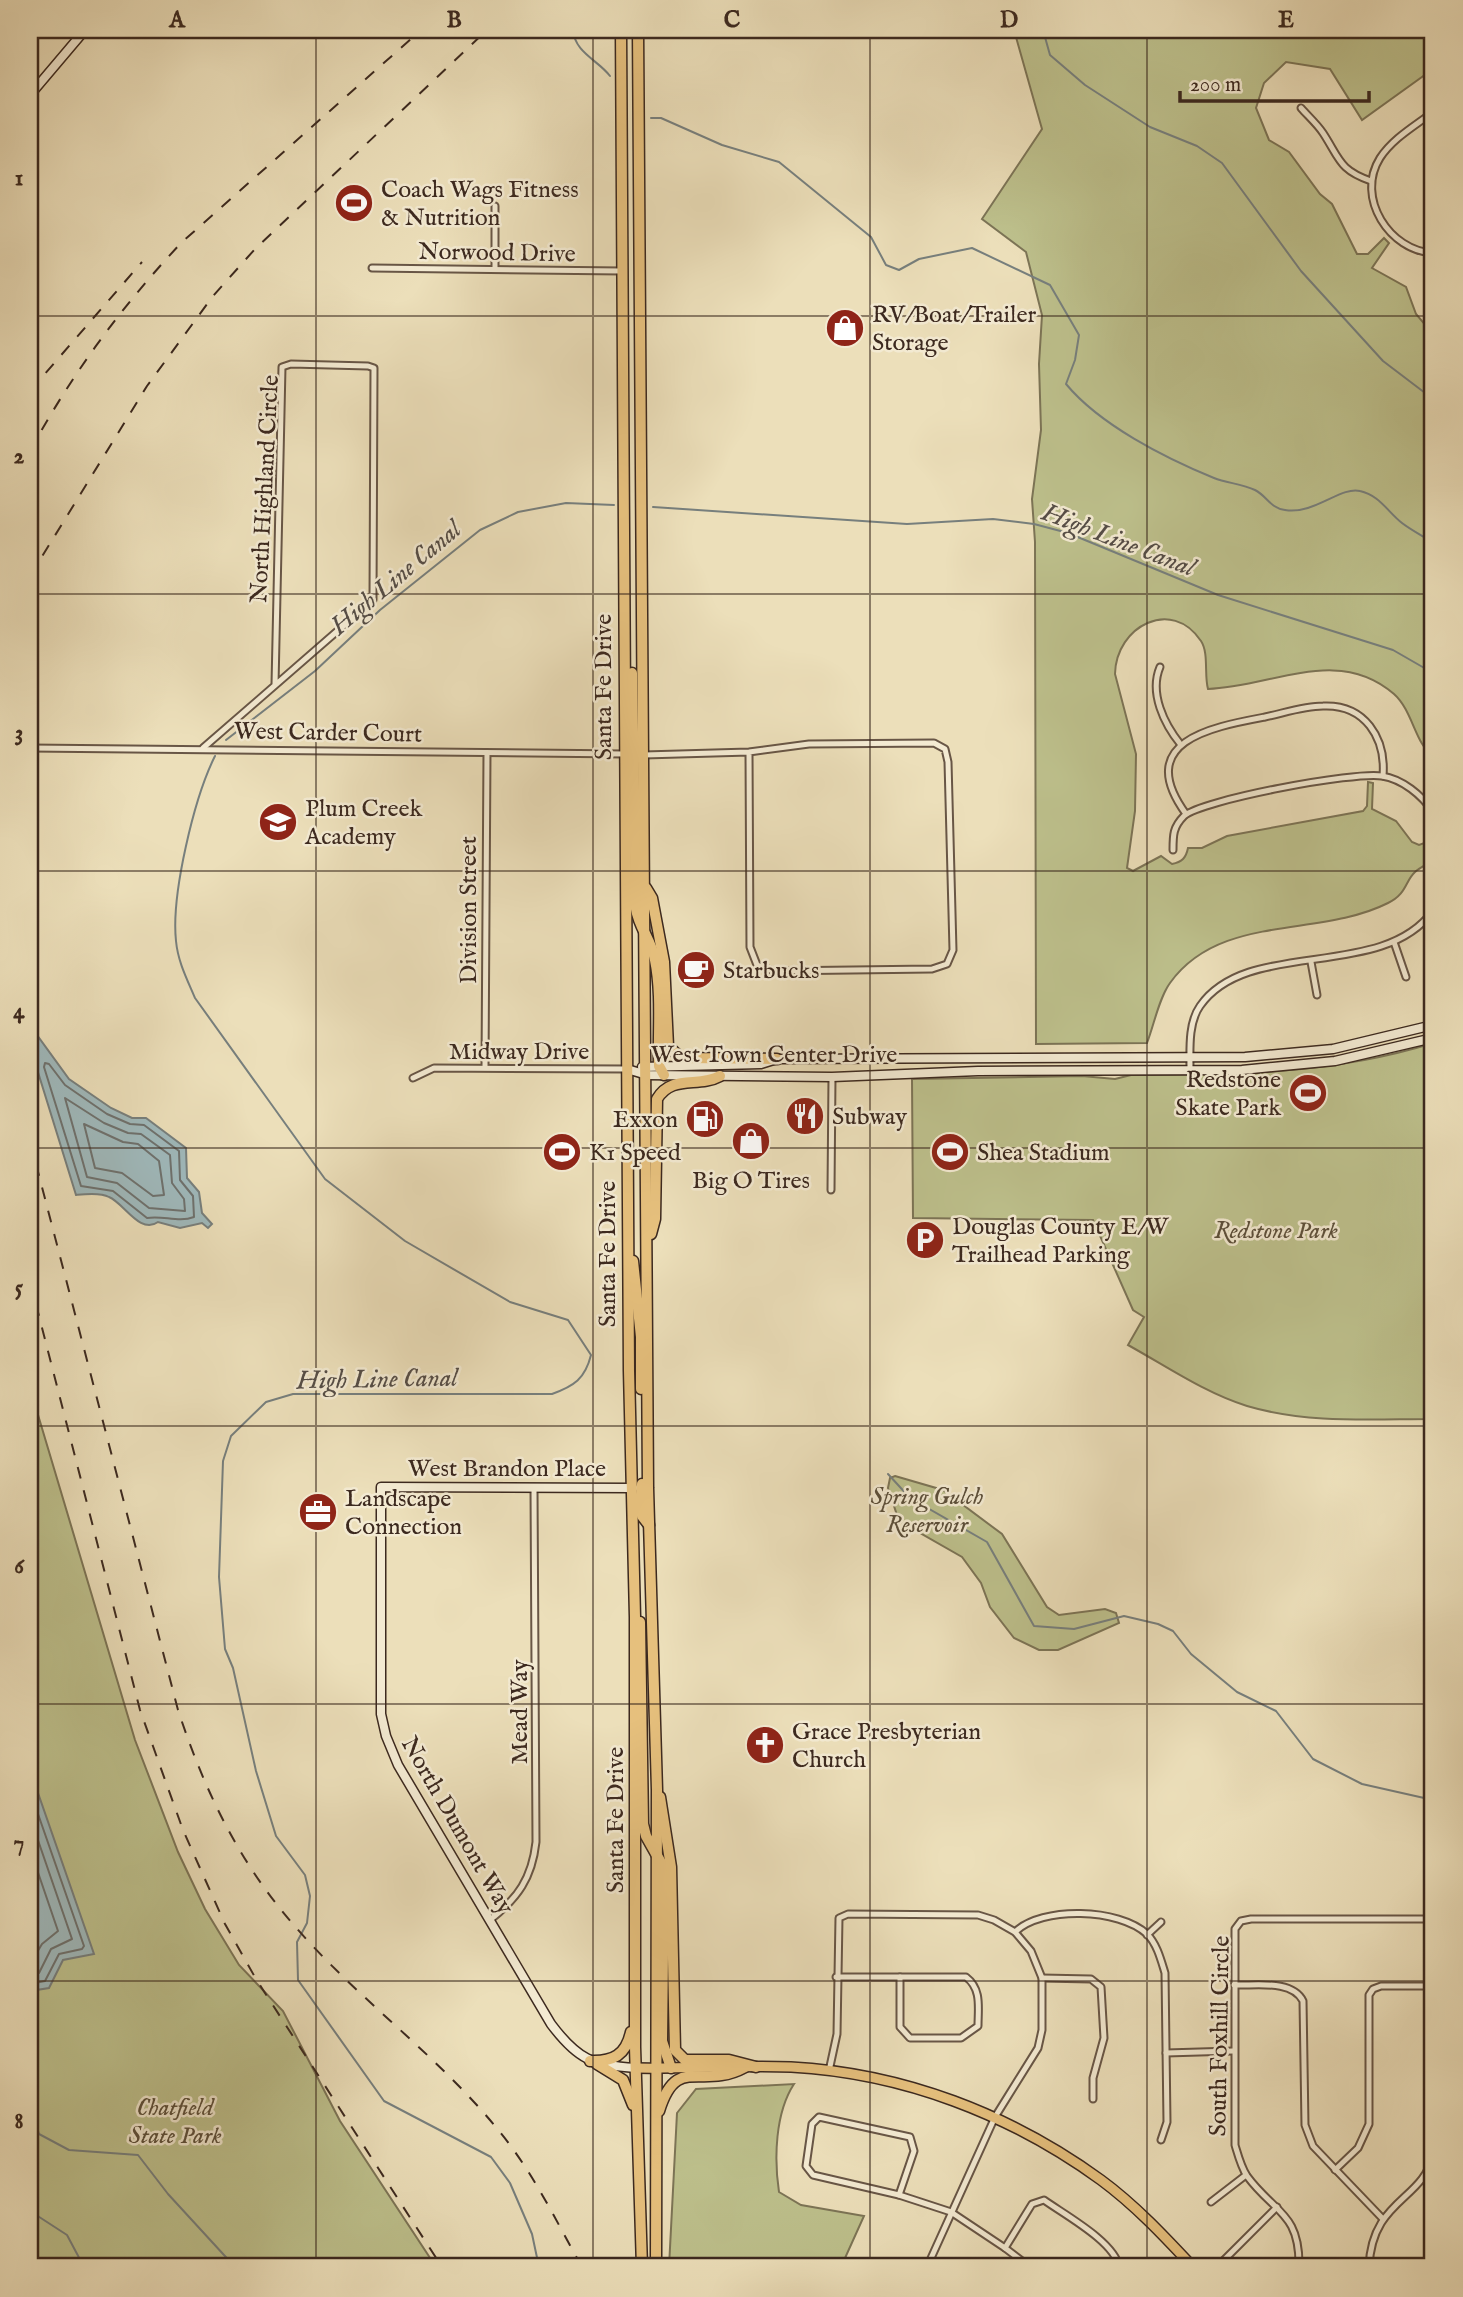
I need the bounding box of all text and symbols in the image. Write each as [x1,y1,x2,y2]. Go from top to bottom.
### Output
text: A [168,6,186,35]
text: B [446,6,462,35]
text: C [724,6,741,35]
text: D [1000,6,1018,35]
text: E [1278,6,1294,35]
scale bar [1180,60,1368,104]
text: 200 m [1190,72,1241,99]
text: 1 [15,164,23,193]
place label: Coach Wags Fitness & Nutrition [381,175,579,234]
sports icon: Coach Wags Fitness & Nutrition [333,182,375,224]
street label: Norwood Drive [418,237,576,270]
place label: RV/Boat/Trailer Storage [872,300,1036,359]
shop icon: RV/Boat/Trailer Storage [824,307,866,349]
street label: North Highland Circle [244,374,287,604]
text: 2 [14,442,25,471]
water label: High Line Canal [1036,496,1201,586]
water label: High Line Canal [323,513,470,644]
street label: Santa Fe Drive [589,614,620,760]
street label: West Carder Court [234,716,422,751]
text: 3 [15,719,23,748]
place label: Plum Creek Academy [304,794,422,853]
school or university icon: Plum Creek Academy [257,801,299,843]
street label: Division Street [454,836,485,984]
cafe icon: Starbucks [675,949,717,991]
place label: Starbucks [723,956,819,987]
text: 4 [13,997,25,1026]
street label: Midway Drive [449,1037,589,1068]
street label: West Town Center Drive [651,1040,897,1071]
place label: Redstone Skate Park [1175,1065,1281,1124]
sports icon: Redstone Skate Park [1287,1072,1329,1114]
restaurant icon: Subway [784,1095,826,1137]
fuel station icon: Exxon [684,1098,726,1140]
place label: Subway [832,1102,907,1133]
place label: Exxon [613,1105,678,1136]
shop icon: Big O Tires [730,1120,772,1162]
sports icon: K1 Speed [541,1131,583,1173]
sports icon: Shea Stadium [929,1131,971,1173]
place label: K1 Speed [589,1138,681,1169]
place label: Shea Stadium [977,1138,1110,1169]
place label: Big O Tires [692,1166,810,1197]
street label: Santa Fe Drive [593,1181,624,1327]
place label: Douglas County E/W Trailhead Parking [952,1212,1169,1271]
park label: Redstone Park [1214,1216,1338,1247]
parking icon: Douglas County E/W Trailhead Parking [904,1219,946,1261]
text: 5 [15,1274,24,1303]
water label: High Line Canal [295,1362,460,1398]
street label: West Brandon Place [408,1454,606,1485]
park label: Spring Gulch Reservoir [871,1482,983,1541]
place label: Landscape Connection [345,1484,462,1543]
office icon: Landscape Connection [297,1491,339,1533]
text: 6 [14,1552,25,1581]
street label: Mead Way [505,1659,536,1765]
place label: Grace Presbyterian Church [792,1717,981,1776]
church icon: Grace Presbyterian Church [744,1724,786,1766]
street label: North Dumont Way [393,1731,520,1921]
street label: Santa Fe Drive [601,1747,632,1893]
text: 7 [14,1829,24,1858]
street label: South Foxhill Circle [1203,1935,1238,2137]
park label: Chatfield State Park [128,2093,222,2152]
text: 8 [14,2107,24,2136]

